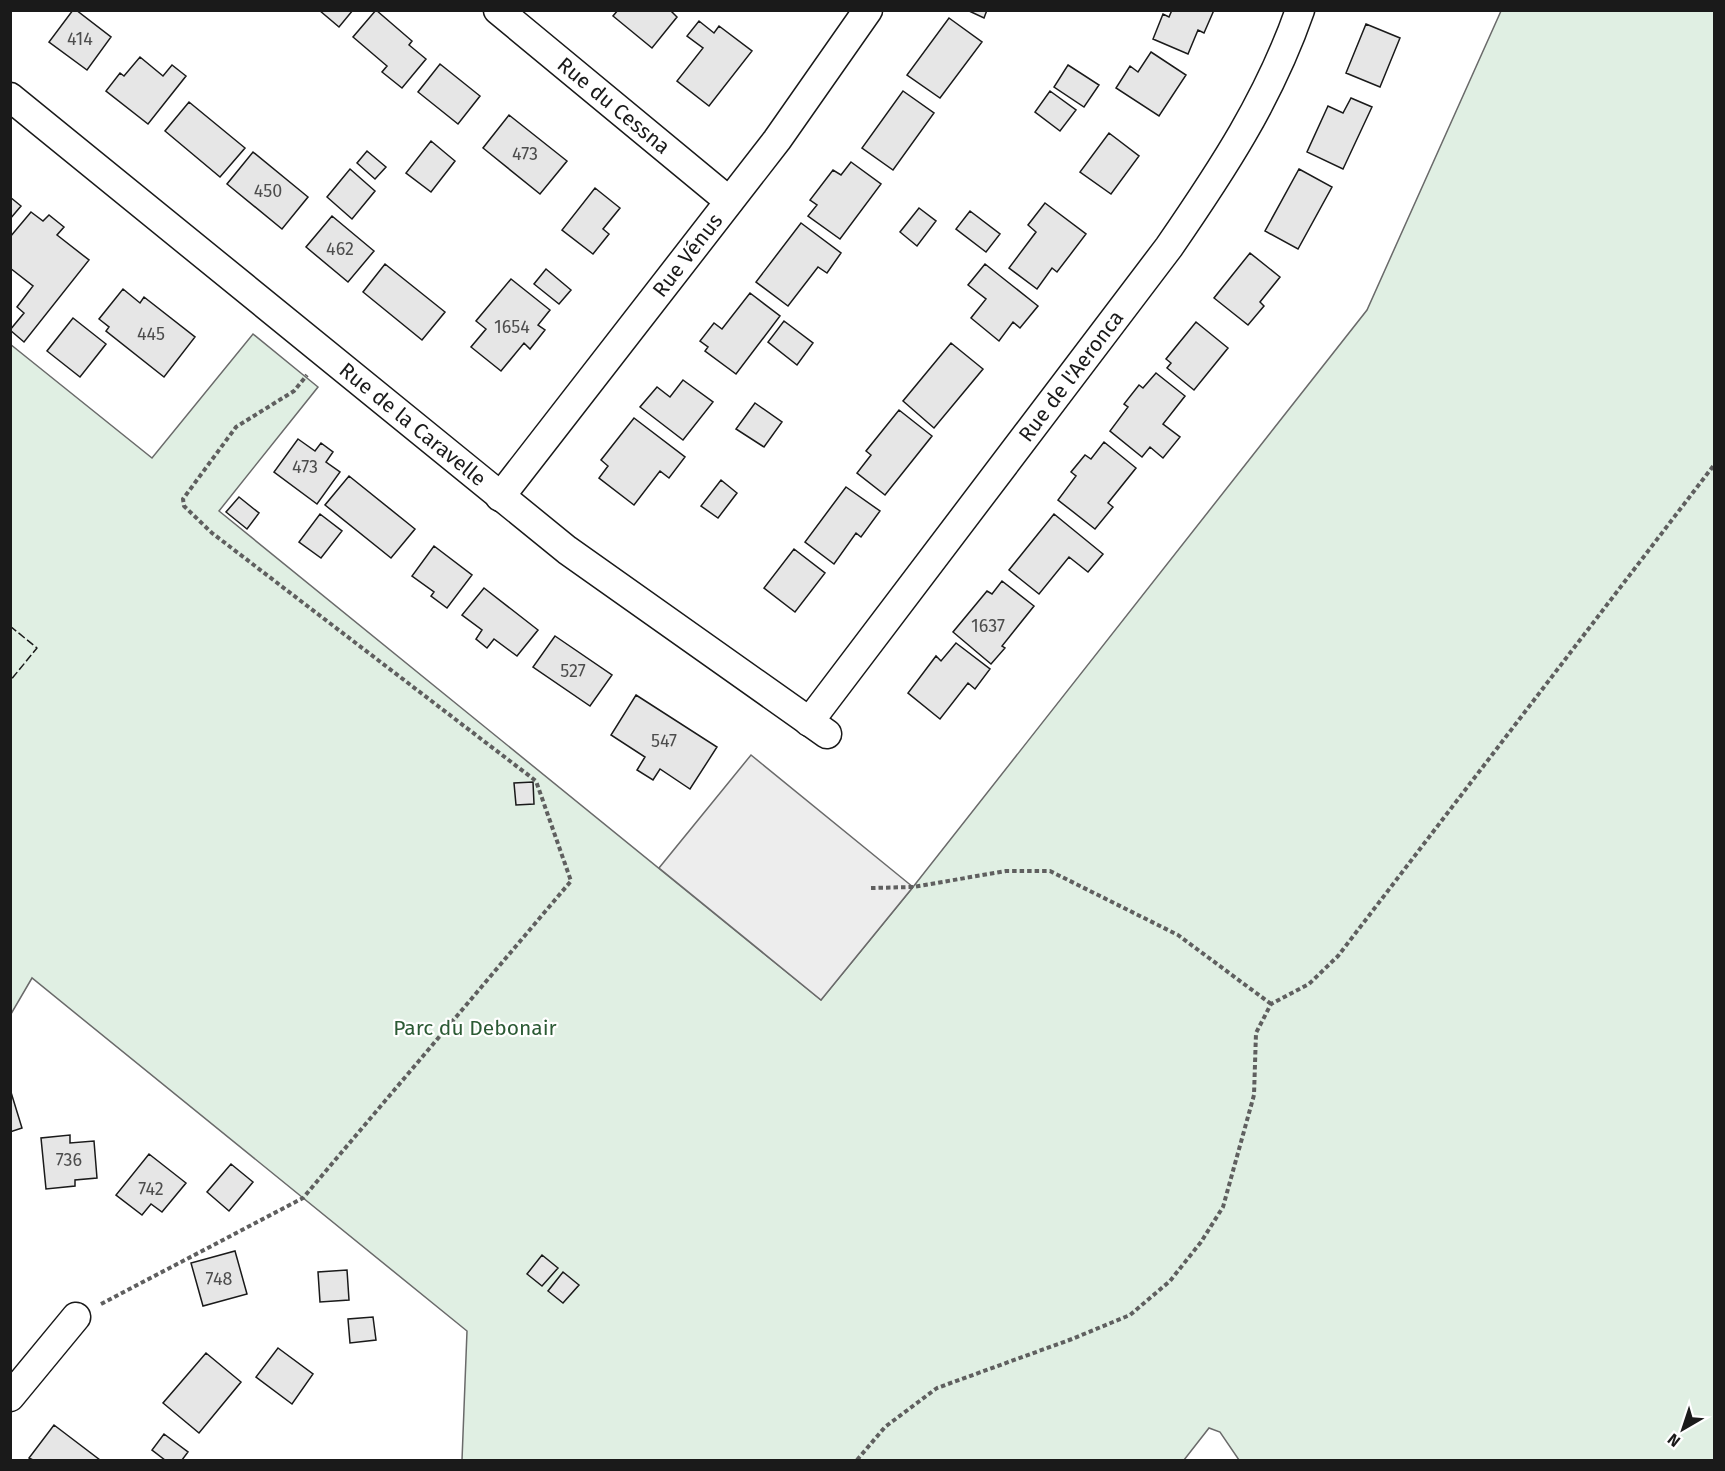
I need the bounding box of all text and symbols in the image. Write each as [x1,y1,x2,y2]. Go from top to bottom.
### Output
house number: 414 [67,28,93,50]
street label: Rue du Cessna [552,51,675,160]
house number: 473 [512,143,538,165]
house number: 450 [254,180,282,202]
street label: Rue Vénus [647,208,728,302]
house number: 462 [326,238,354,260]
street label: Rue de l'Aeronca [1013,305,1129,447]
house number: 1654 [494,316,530,338]
house number: 445 [137,323,165,345]
street label: Rue de la Caravelle [334,357,491,492]
house number: 473 [292,456,318,478]
house number: 1637 [971,615,1005,637]
house number: 527 [560,660,586,682]
house number: 547 [651,730,677,752]
park label: Parc du Debonair [393,1015,557,1041]
house number: 736 [56,1149,82,1171]
house number: 742 [138,1178,164,1200]
house number: 748 [206,1268,232,1290]
north arrow [1653,1399,1713,1459]
text: N [1664,1430,1684,1451]

